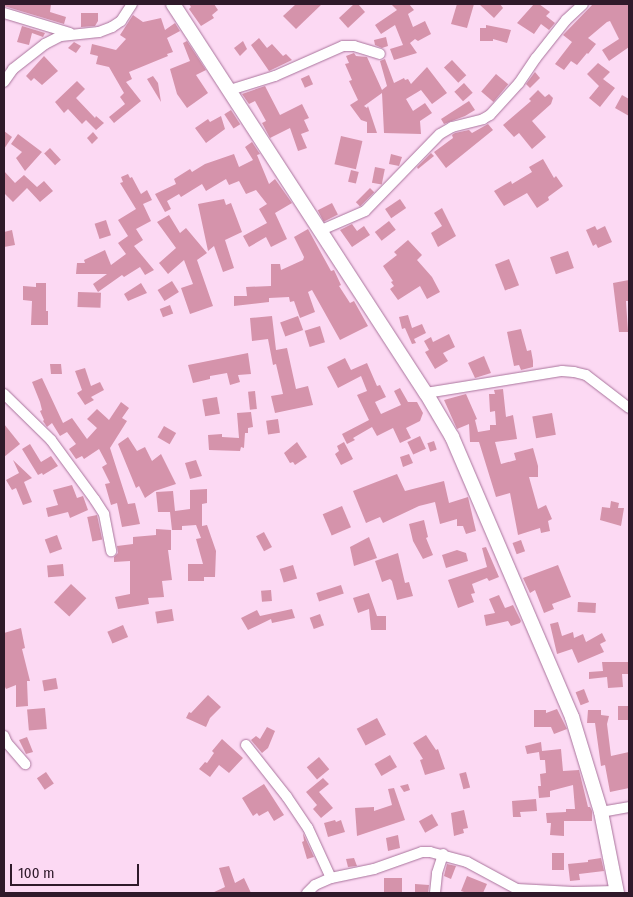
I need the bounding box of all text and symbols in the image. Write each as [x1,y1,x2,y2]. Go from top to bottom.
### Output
scale bar [12,854,141,886]
text: 100 m [18,864,55,882]

